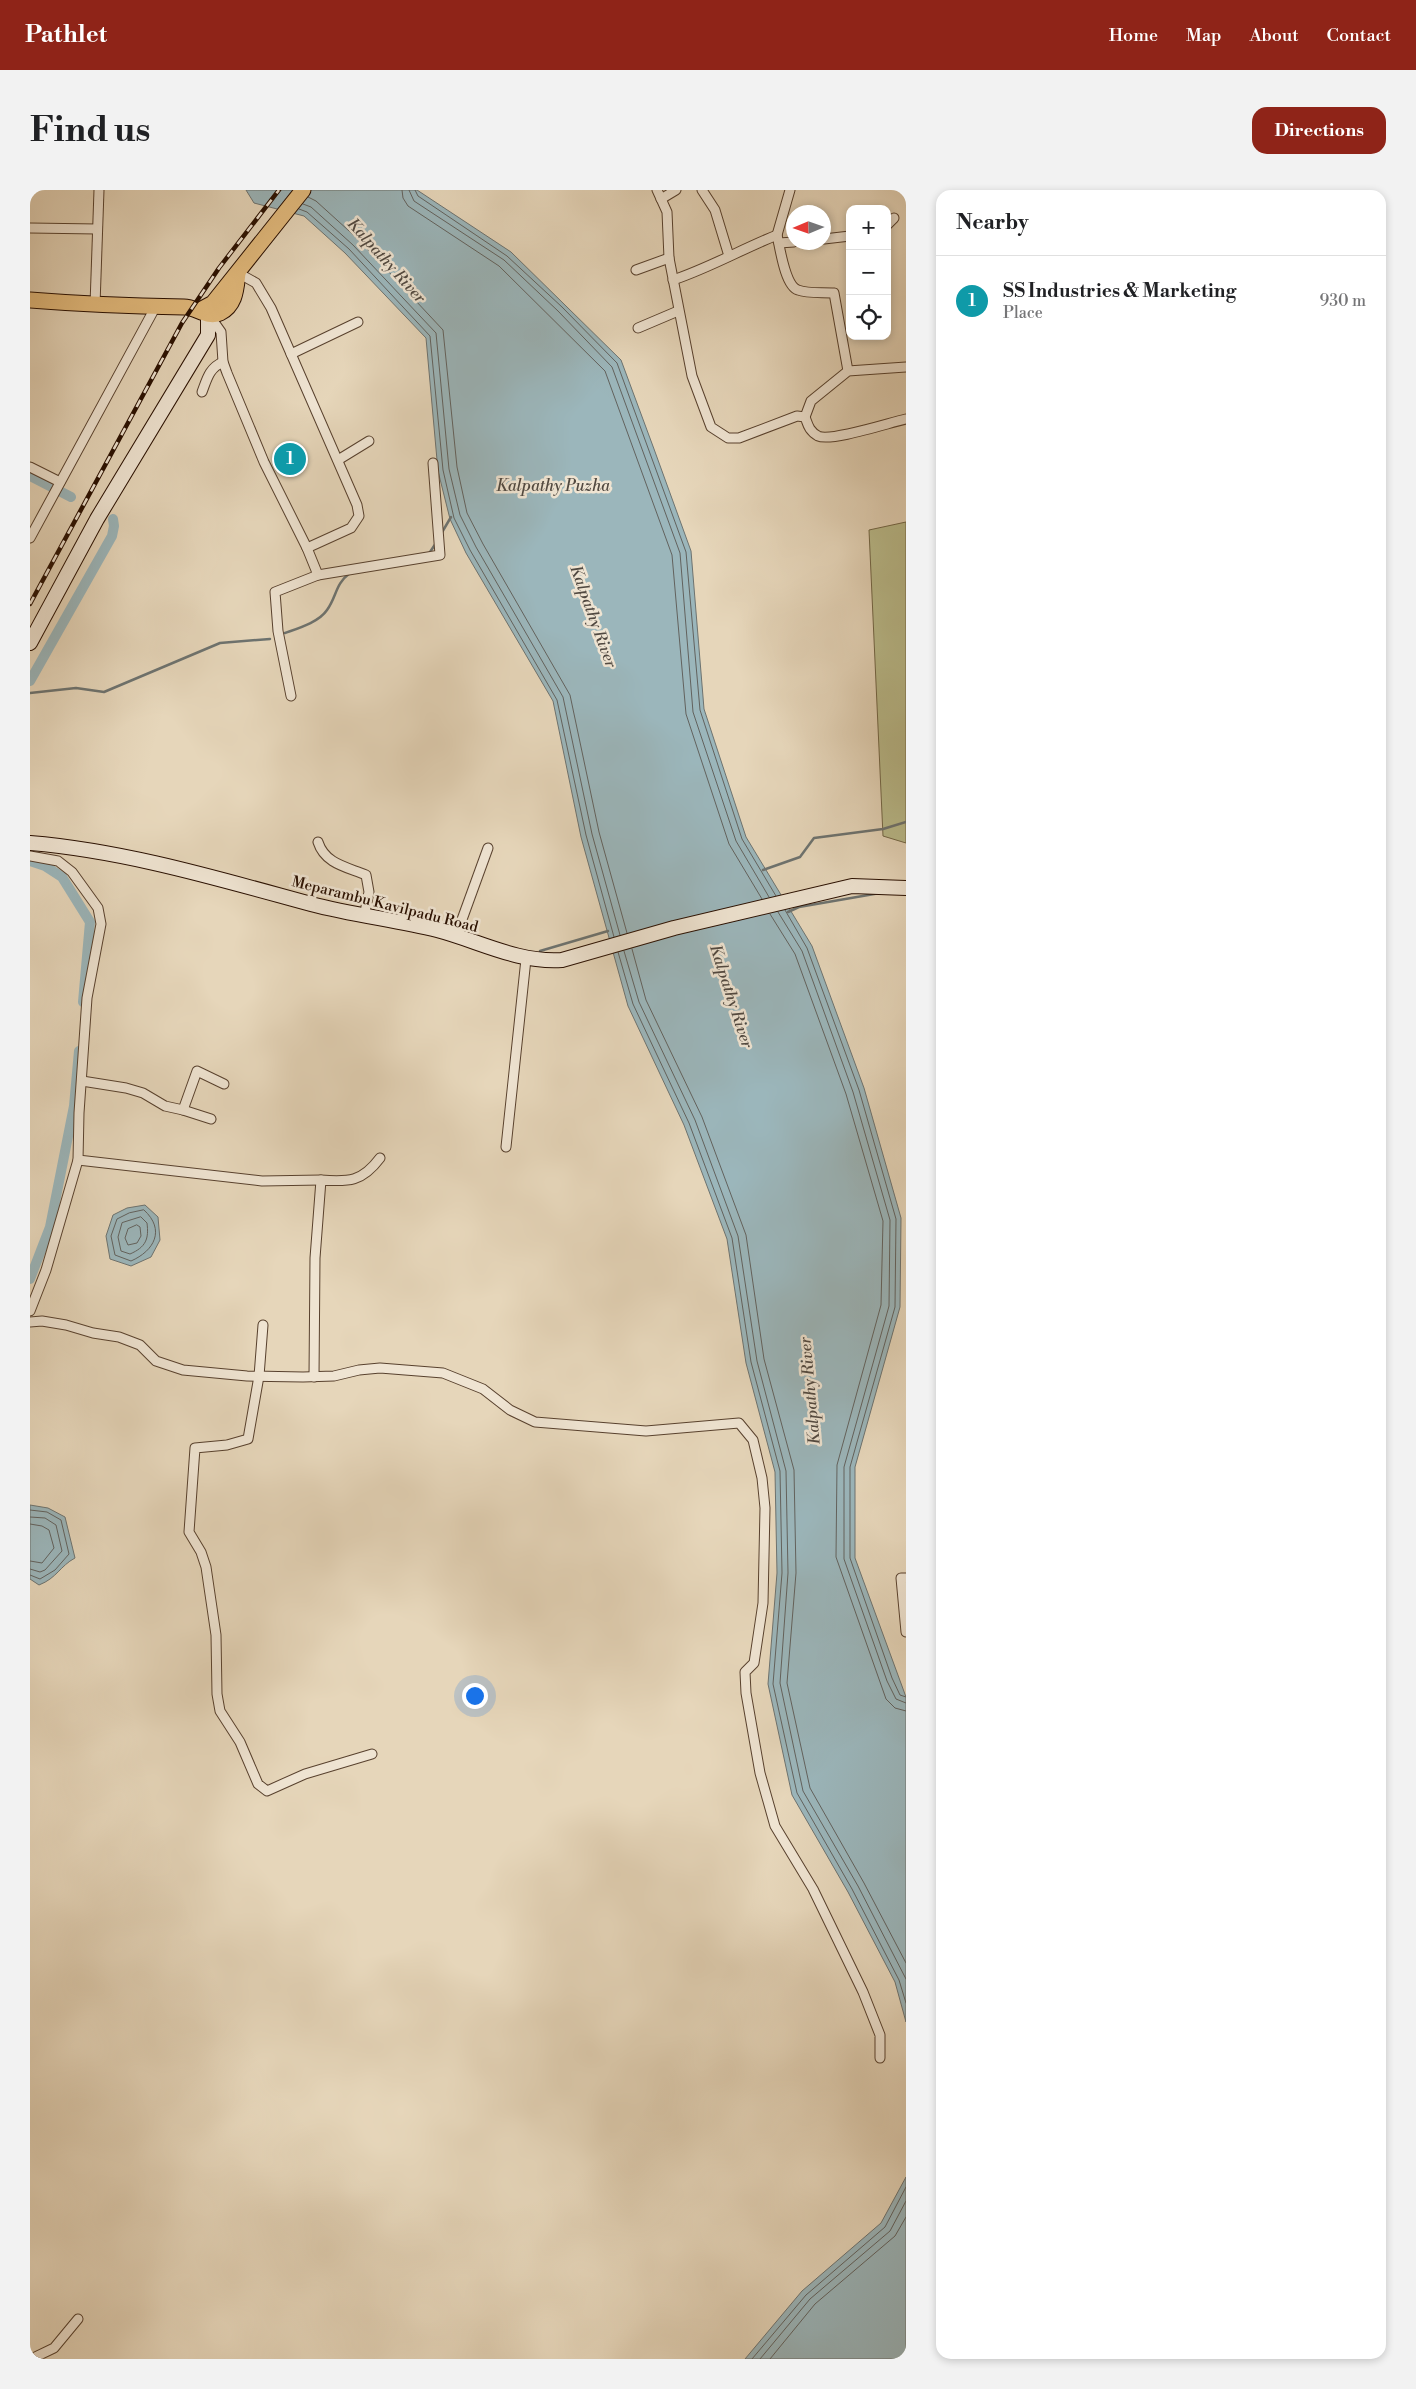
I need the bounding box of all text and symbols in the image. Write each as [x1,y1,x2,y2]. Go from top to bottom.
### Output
text: Pathlet [25,20,107,50]
text: Home [1109,24,1158,47]
text: Map [1186,24,1222,47]
text: About [1250,24,1299,47]
text: Contact [1327,24,1391,47]
button: Directions [1252,107,1386,154]
text: Find us [30,109,150,152]
north arrow [786,205,831,250]
map controls [846,205,891,340]
button: + [846,205,891,250]
text: Nearby [956,210,1029,236]
water label: Kalpathy River [343,214,431,308]
button: − [846,250,891,295]
text: SS Industries & Marketing [1003,279,1236,303]
text: 1 [968,291,976,311]
text: 930 m [1320,291,1366,311]
button: locate [846,295,891,340]
text: Place [1003,303,1043,323]
pin: 1 [274,440,306,478]
water label: Kalpathy Puzha [496,476,610,496]
water label: Kalpathy River [565,562,621,672]
street label: Meparambu Kavilpadu Road [290,872,481,937]
water label: Kalpathy River [705,942,758,1052]
water label: Kalpathy River [795,1335,825,1445]
your location [462,1683,488,1709]

